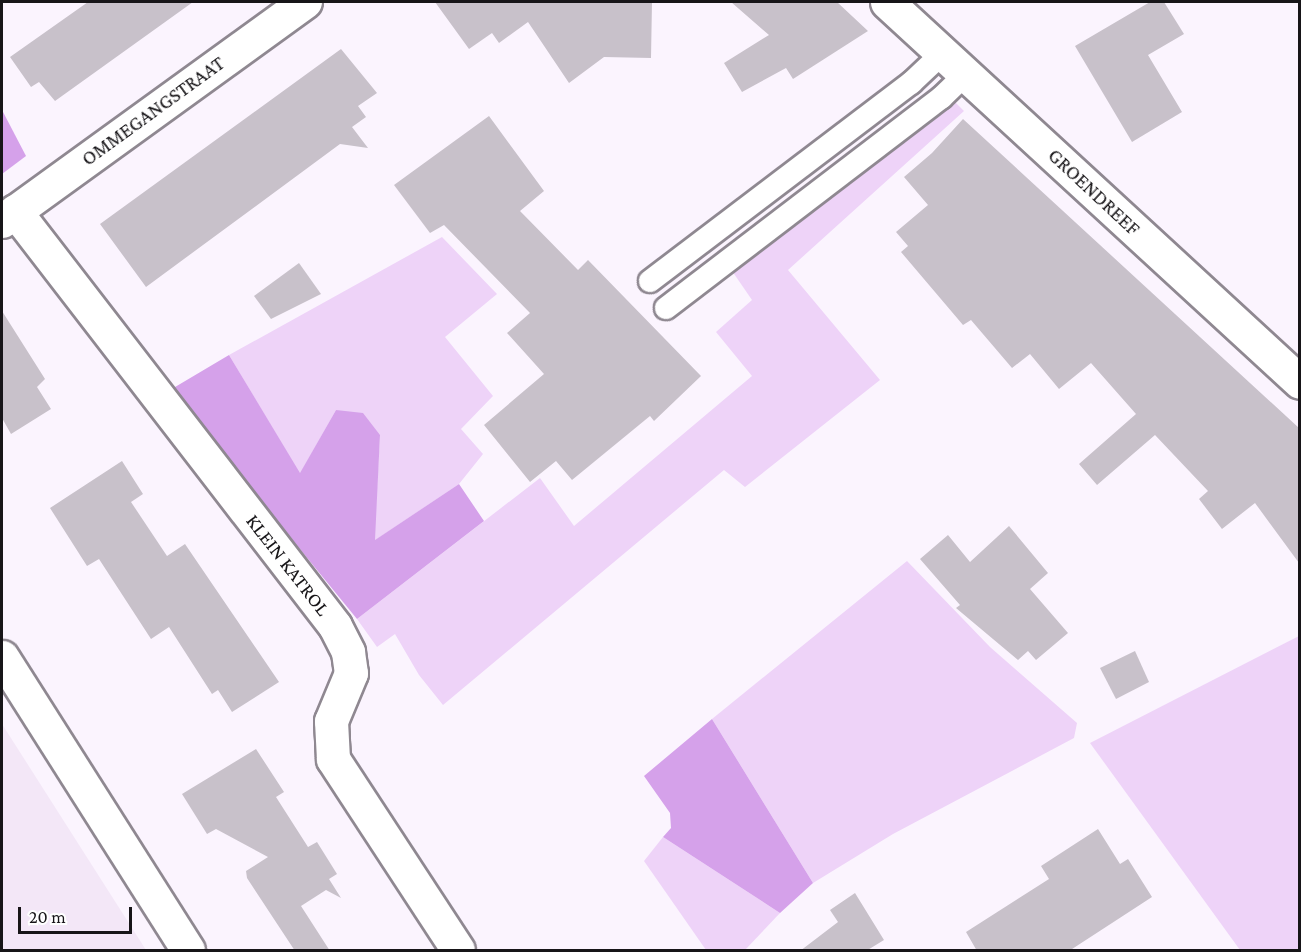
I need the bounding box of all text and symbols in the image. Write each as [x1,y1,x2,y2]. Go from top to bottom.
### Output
street label: OMMEGANGSTRAAT [77,51,229,171]
street label: GROENDREEF [1043,143,1145,241]
street label: KLEIN KATROL [241,509,335,621]
scale bar [21,895,135,933]
text: 20 m [29,907,66,927]

